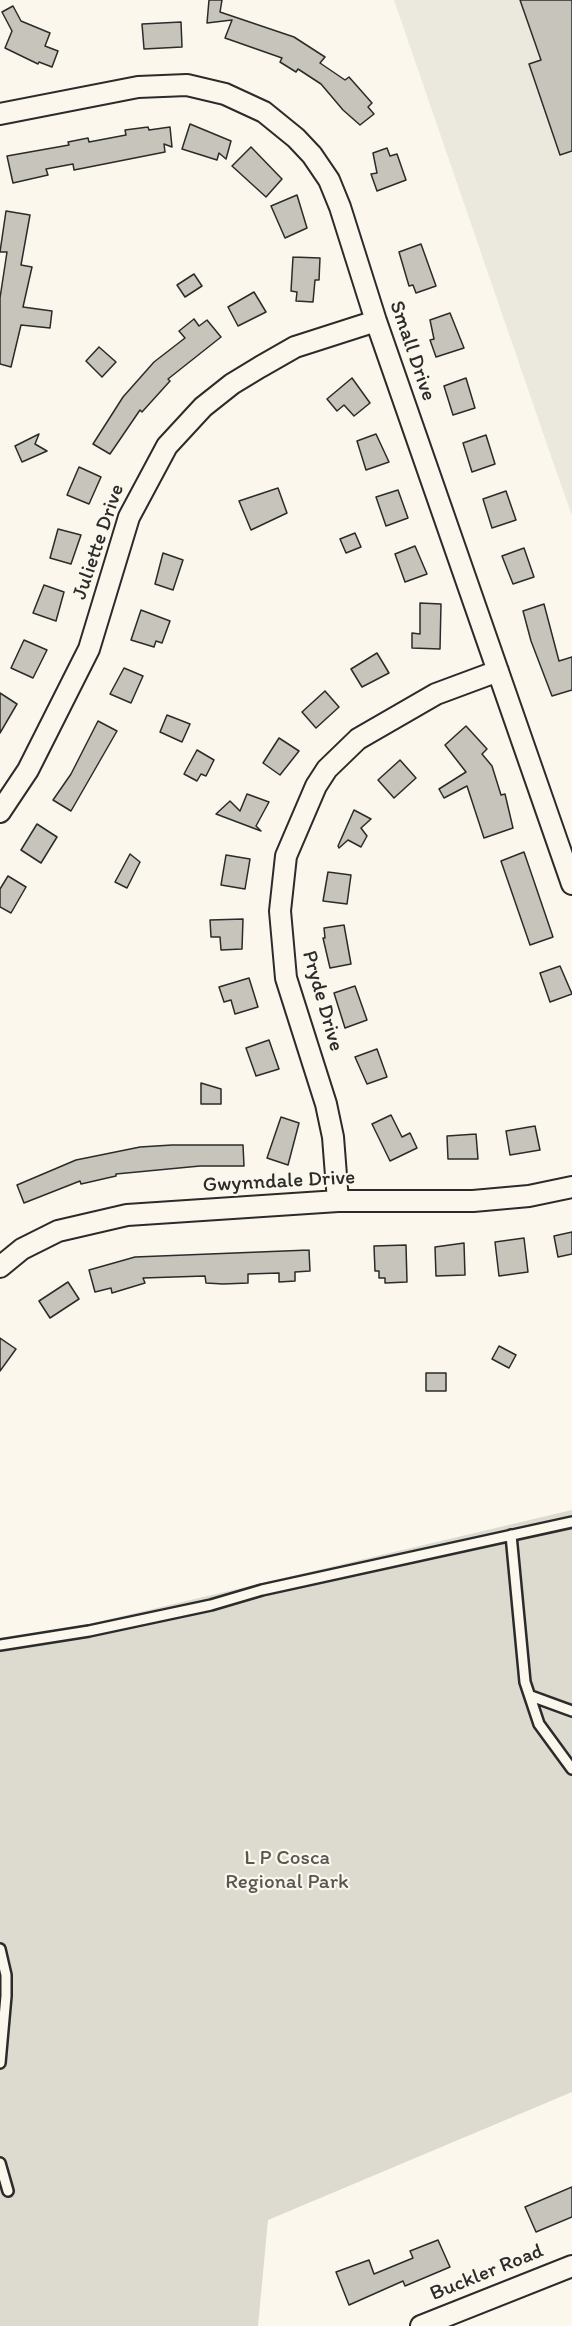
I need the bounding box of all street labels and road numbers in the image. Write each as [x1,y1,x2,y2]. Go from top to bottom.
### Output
street label: Small Drive [383,298,441,404]
street label: Juliette Drive [68,481,130,603]
street label: Pryde Drive [296,948,348,1054]
street label: Gwynndale Drive [202,1165,356,1199]
street label: Buckler Road [427,2239,547,2307]

